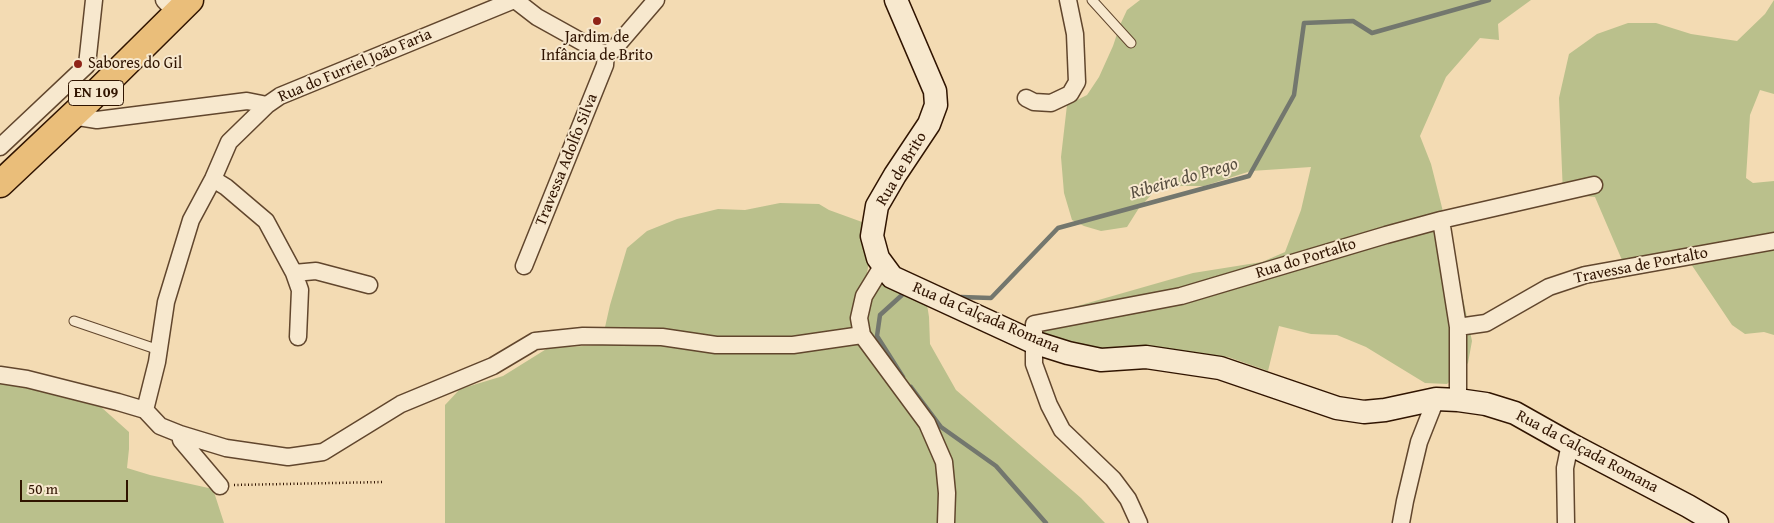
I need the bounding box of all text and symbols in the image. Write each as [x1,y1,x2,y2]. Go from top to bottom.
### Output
marker: Jardim de Infância de Brito [591,15,603,27]
street label: Rua do Furriel João Faria [275,25,435,107]
place label: Jardim de Infância de Brito [541,28,653,66]
place label: Sabores do Gil [88,54,182,74]
marker: Sabores do Gil [72,58,84,70]
road number: EN 109 [68,80,124,106]
street label: Travessa Adolfo Silva [532,91,602,229]
street label: Rua de Brito [873,129,931,209]
water label: Ribeira do Prego [1128,153,1240,205]
street label: Rua do Portalto [1253,235,1359,283]
street label: Travessa de Portalto [1572,244,1710,288]
street label: Rua da Calçada Romana [909,278,1063,358]
street label: Rua da Calçada Romana [1513,406,1661,498]
scale bar [22,470,130,502]
text: 50 m [28,478,58,499]

